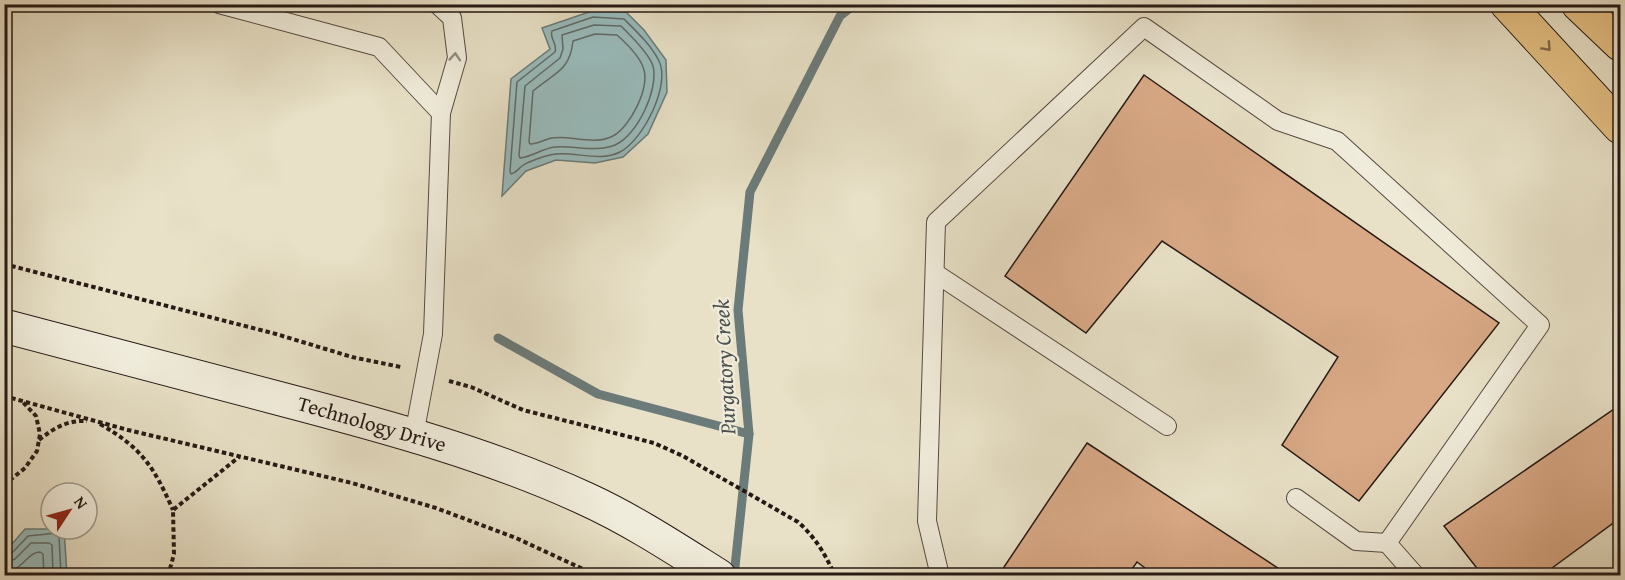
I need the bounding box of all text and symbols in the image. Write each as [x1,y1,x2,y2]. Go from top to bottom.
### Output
one-way arrow [1540,41,1551,51]
one-way arrow [448,52,461,62]
water label: Purgatory Creek [704,298,744,436]
street label: Technology Drive [294,387,450,460]
north arrow [39,481,99,541]
text: N [68,491,94,514]

